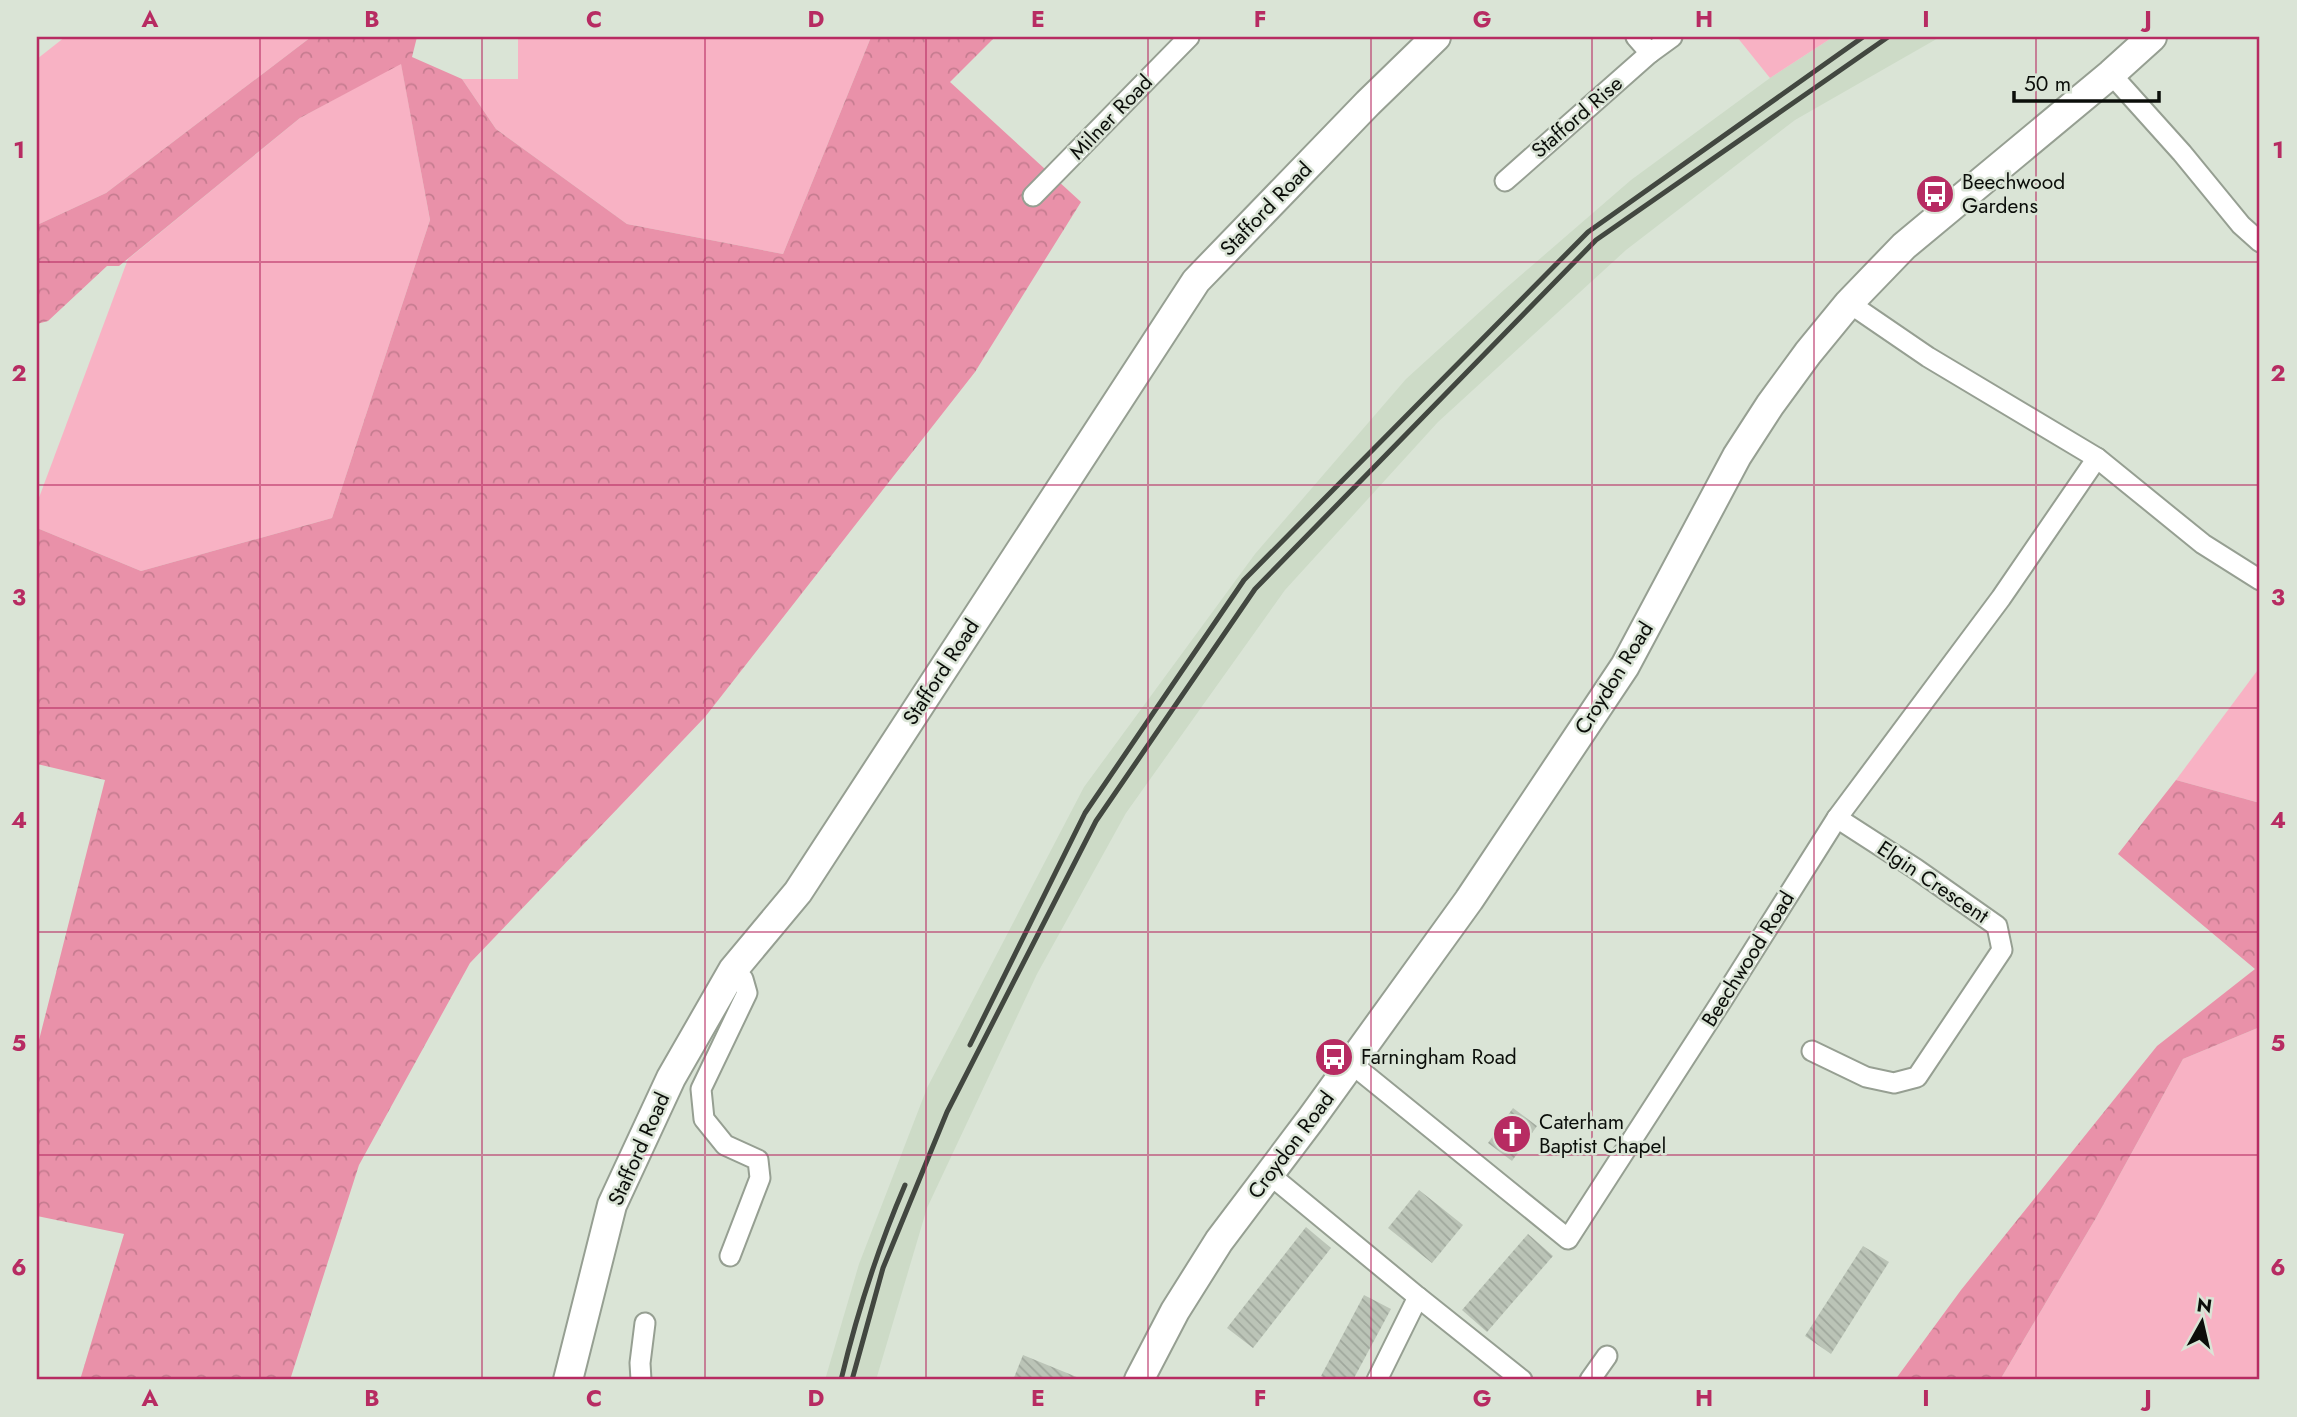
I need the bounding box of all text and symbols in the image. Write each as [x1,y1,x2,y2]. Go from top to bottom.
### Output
text: A [141,2,159,36]
text: B [364,2,380,36]
text: C [586,2,602,36]
text: D [808,2,825,36]
text: E [1031,2,1045,36]
text: F [1254,2,1266,36]
text: G [1473,2,1491,36]
text: H [1695,2,1713,36]
text: I [1922,2,1930,36]
text: J [2140,2,2152,36]
scale bar [2014,60,2159,104]
street label: Milner Road [1063,68,1159,166]
street label: Stafford Rise [1525,69,1629,165]
text: 50 m [2024,69,2071,99]
text: 1 [13,133,25,167]
text: 1 [2272,133,2284,167]
street label: Stafford Road [1213,155,1319,263]
place label: Beechwood Gardens [1962,167,2065,221]
bus stop icon: Beechwood Gardens [1914,173,1956,215]
text: 2 [11,356,27,390]
text: 2 [2270,356,2286,390]
text: 3 [12,580,26,614]
text: 3 [2271,580,2285,614]
street label: Stafford Road [895,613,987,731]
street label: Croydon Road [1567,616,1661,740]
text: 4 [11,803,27,837]
text: 4 [2270,803,2286,837]
street label: Elgin Crescent [1871,834,1995,930]
street label: Beechwood Road [1694,885,1802,1033]
text: 5 [12,1026,26,1060]
text: 5 [2271,1026,2285,1060]
bus stop icon: Farningham Road [1313,1036,1355,1078]
place label: Farningham Road [1361,1042,1517,1072]
street label: Croydon Road [1241,1085,1341,1205]
street label: Stafford Road [601,1088,677,1210]
place label: Caterham Baptist Chapel [1539,1107,1666,1161]
church icon: Caterham Baptist Chapel [1491,1113,1533,1155]
text: 6 [11,1250,27,1284]
text: 6 [2270,1250,2286,1284]
north arrow [2168,1288,2238,1358]
text: N [2195,1291,2214,1320]
text: A [141,1381,159,1415]
text: B [364,1381,380,1415]
text: C [586,1381,602,1415]
text: D [808,1381,825,1415]
text: E [1031,1381,1045,1415]
text: F [1254,1381,1266,1415]
text: G [1473,1381,1491,1415]
text: H [1695,1381,1713,1415]
text: I [1922,1381,1930,1415]
text: J [2140,1381,2152,1415]

